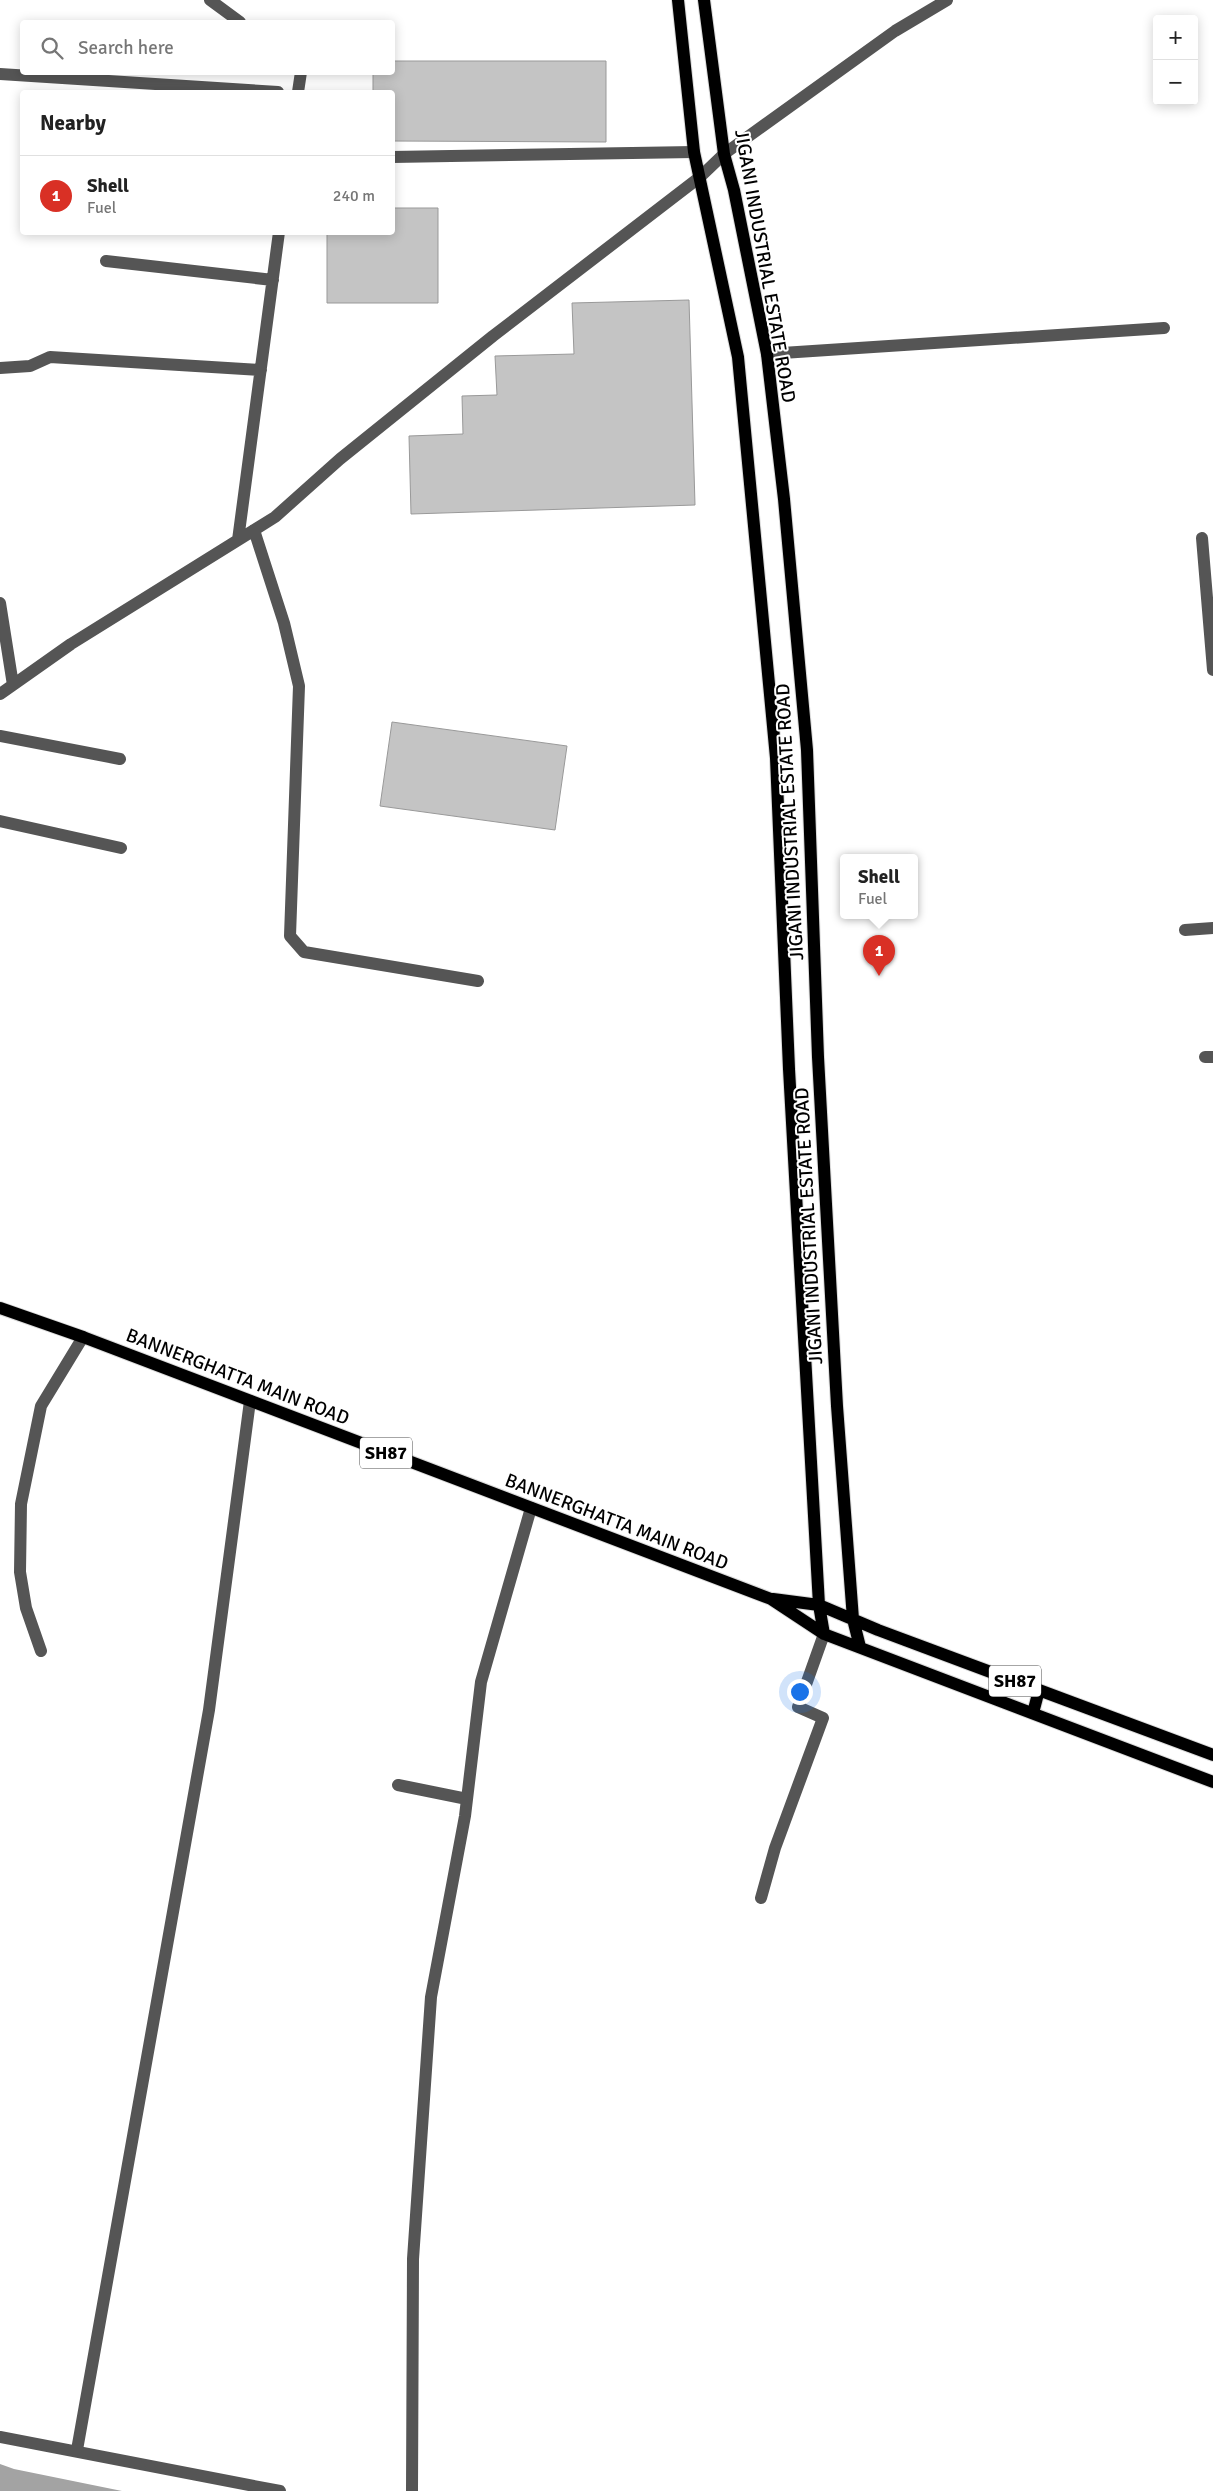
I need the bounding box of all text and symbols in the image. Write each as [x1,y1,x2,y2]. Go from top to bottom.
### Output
map controls [1153,15,1198,105]
button: + [1153,15,1198,60]
search box [20,20,395,75]
icon: search [38,34,66,62]
text: Search here [78,36,174,60]
button: − [1153,60,1198,105]
text: Nearby [40,110,106,136]
street label: JIGANI INDUSTRIAL ESTATE ROAD [729,128,801,405]
text: Shell [87,174,129,198]
text: 1 [52,186,60,206]
text: 240 m [333,186,375,206]
text: Fuel [87,198,116,218]
street label: JIGANI INDUSTRIAL ESTATE ROAD [771,683,809,961]
popup [840,854,918,919]
text: Shell [858,865,900,889]
text: Fuel [858,889,887,909]
pin: 1 [863,935,895,976]
street label: JIGANI INDUSTRIAL ESTATE ROAD [790,1087,828,1365]
street label: BANNERGHATTA MAIN ROAD [123,1323,353,1431]
road number: SH87 [360,1438,412,1469]
street label: BANNERGHATTA MAIN ROAD [502,1468,732,1576]
road number: SH87 [989,1665,1041,1696]
your location [787,1679,813,1705]

